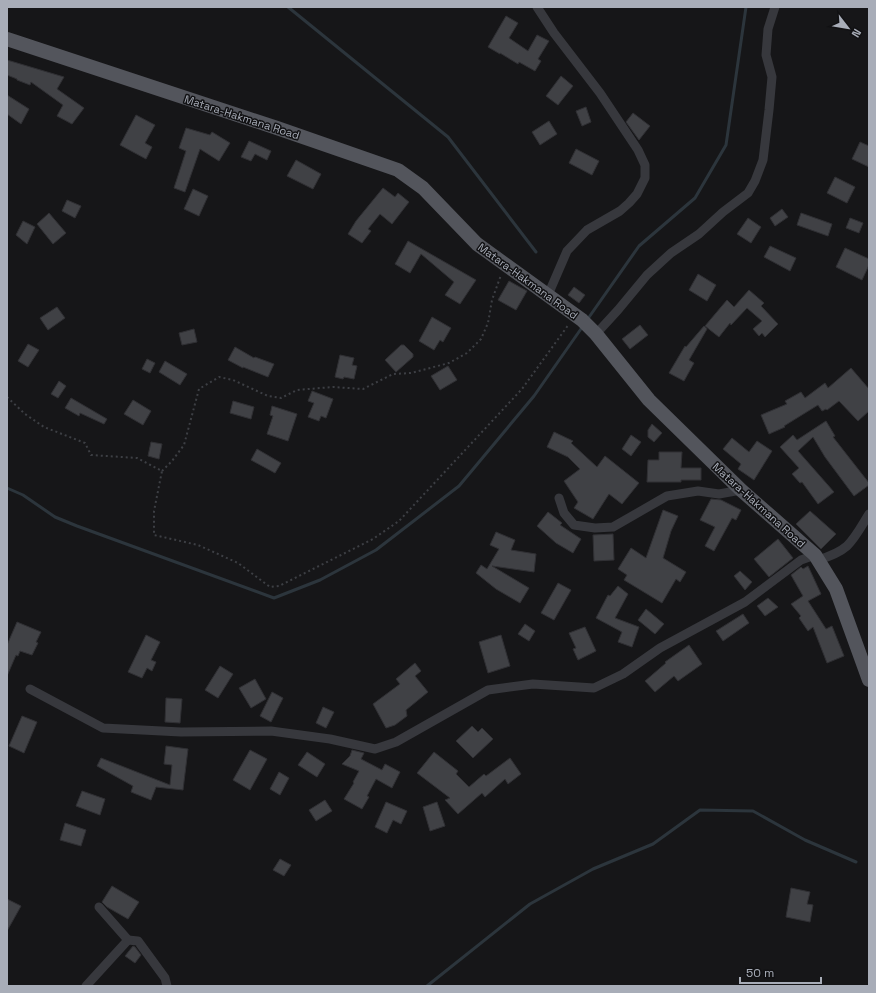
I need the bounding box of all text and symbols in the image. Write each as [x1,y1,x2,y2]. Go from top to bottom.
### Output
north arrow [828,8,868,48]
text: N [849,26,864,40]
street label: Matara-Hakmana Road [183,92,301,142]
street label: Matara-Hakmana Road [475,240,581,322]
street label: Matara-Hakmana Road [710,460,808,550]
scale bar [740,959,821,985]
text: 50 m [746,965,774,981]

